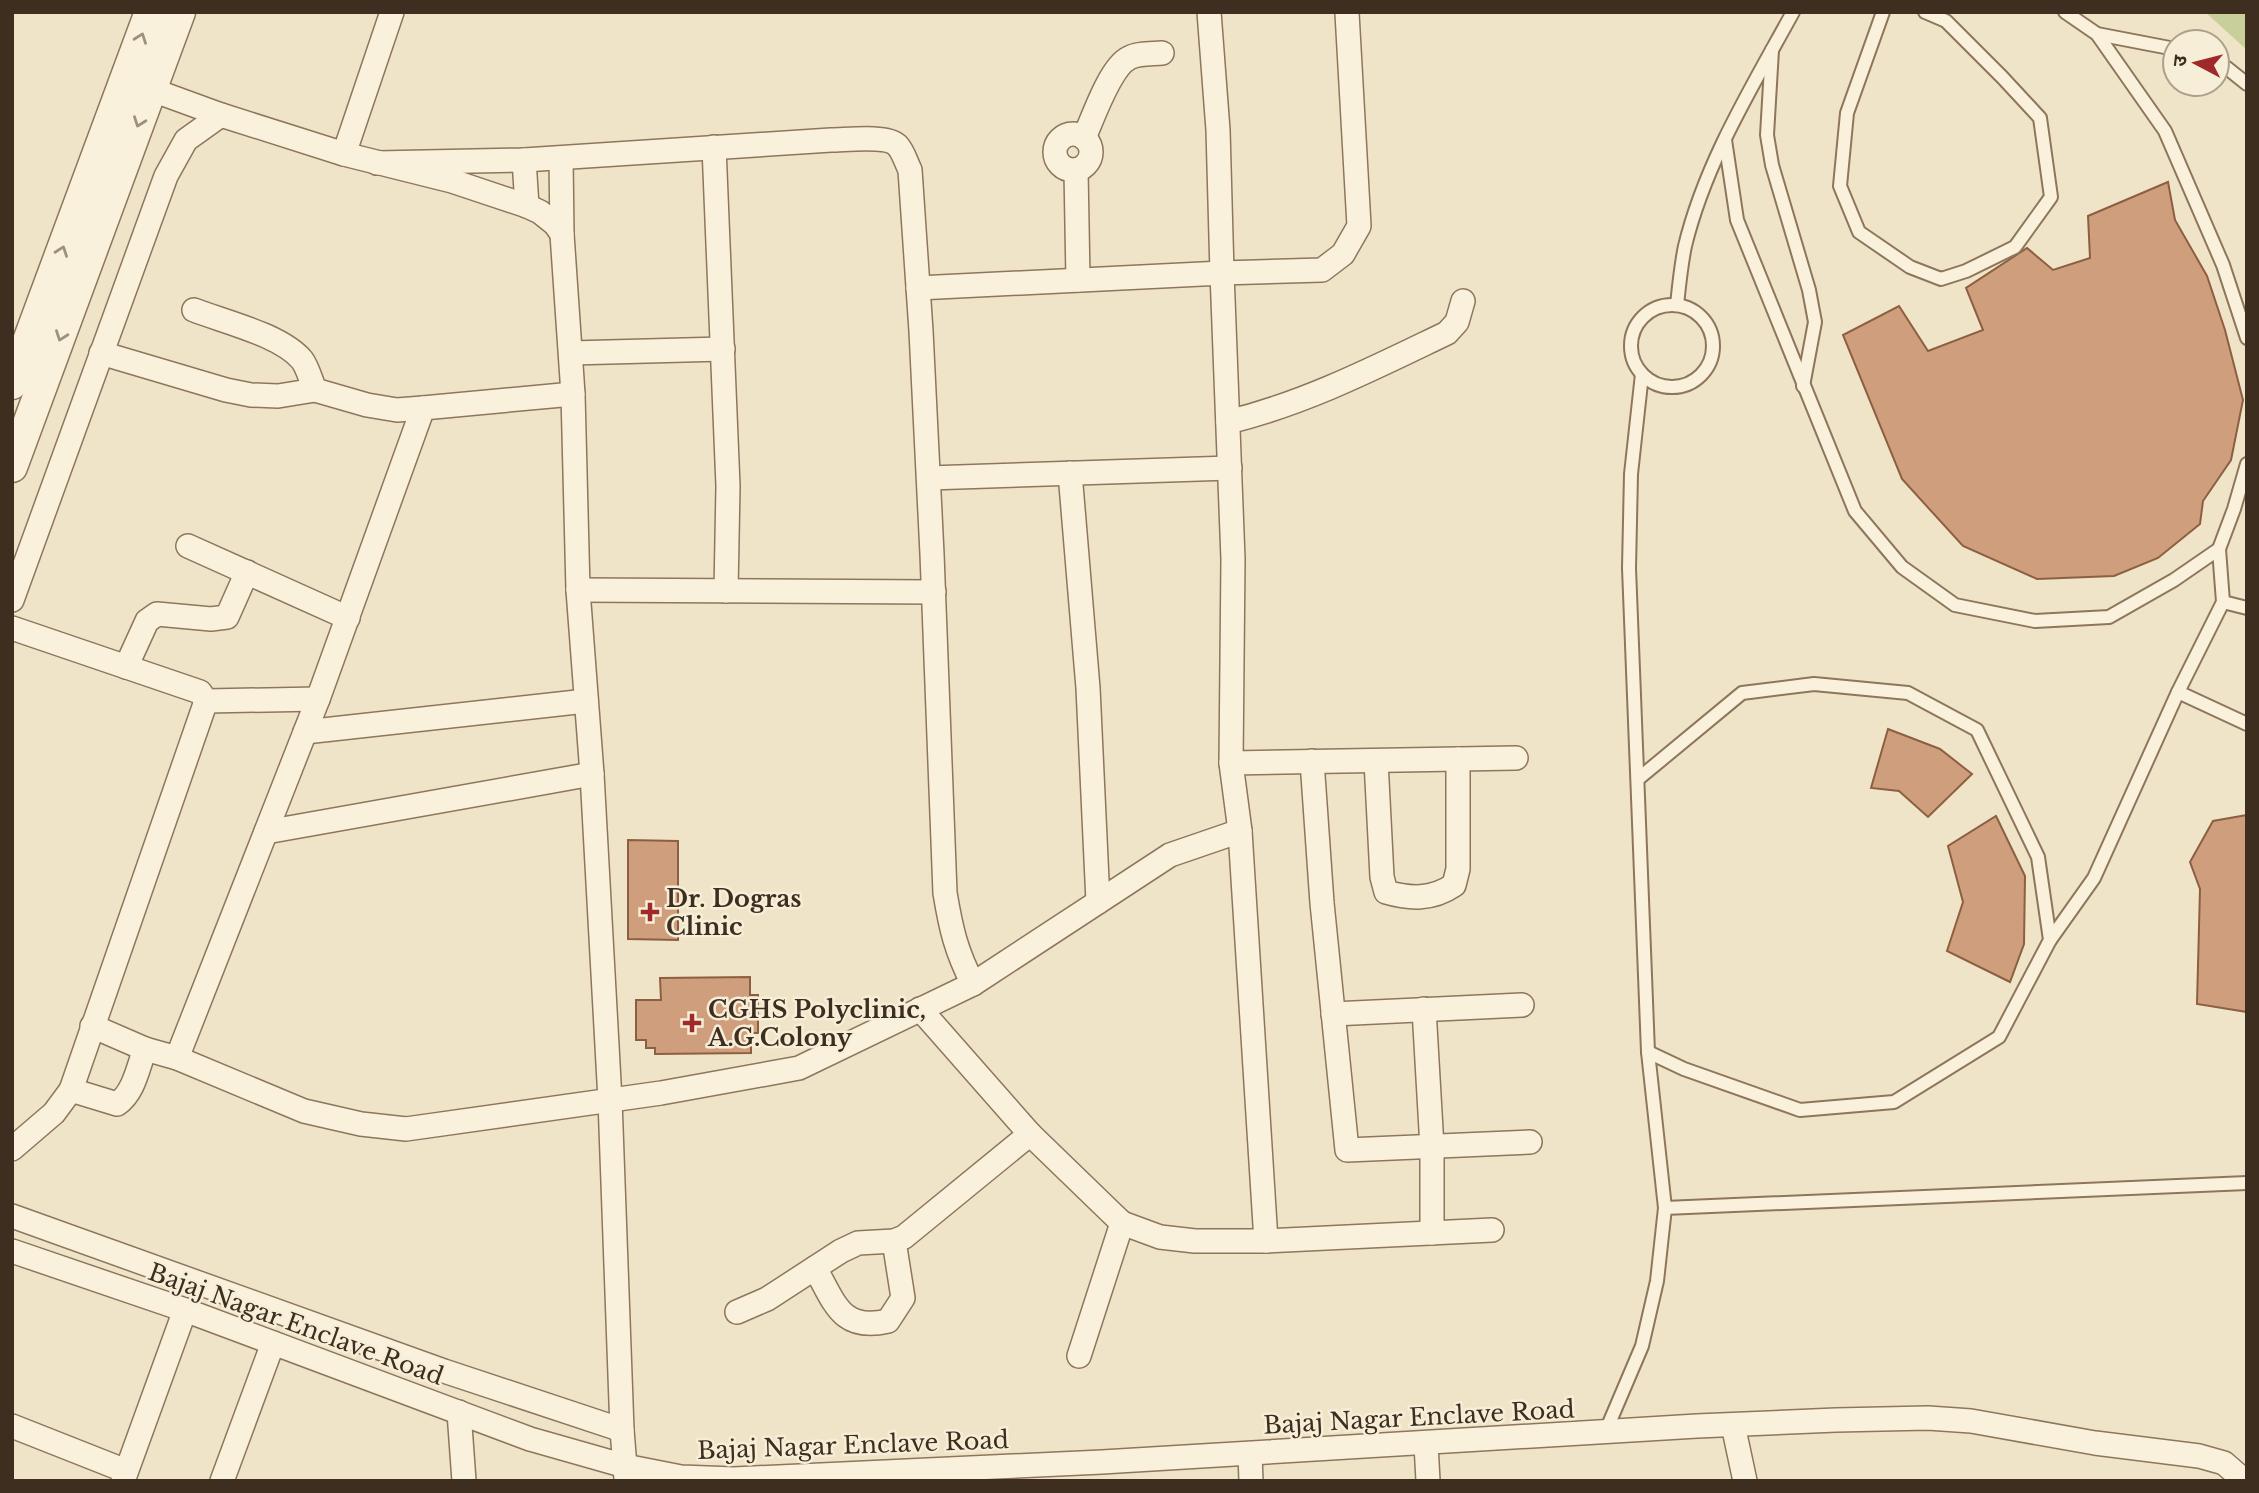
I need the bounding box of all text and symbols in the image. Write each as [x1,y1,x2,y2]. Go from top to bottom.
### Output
north arrow [2161,28,2231,98]
one-way arrow [132,32,146,44]
text: उ [2168,53,2192,68]
one-way arrow [133,116,147,128]
one-way arrow [53,246,67,258]
one-way arrow [55,329,69,341]
place label: Dr. Dogras Clinic [666,884,801,941]
marker: Dr. Dogras Clinic [640,902,660,922]
place label: CGHS Polyclinic, A.G.Colony [707,995,926,1052]
marker: CGHS Polyclinic, A.G.Colony [682,1013,702,1033]
street label: Bajaj Nagar Enclave Road [144,1257,448,1391]
street label: Bajaj Nagar Enclave Road [1262,1394,1576,1440]
street label: Bajaj Nagar Enclave Road [697,1425,1009,1465]

